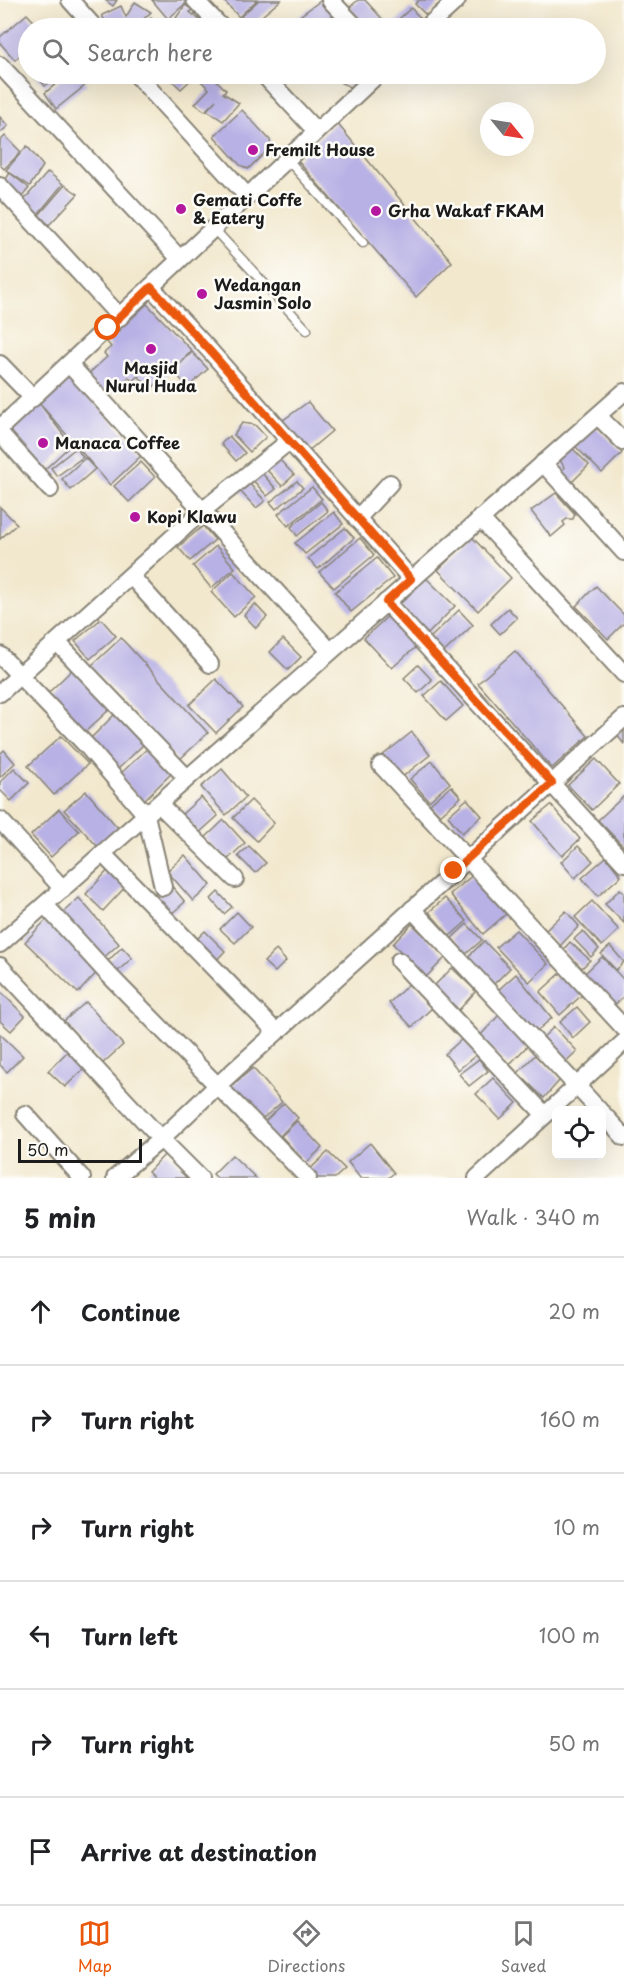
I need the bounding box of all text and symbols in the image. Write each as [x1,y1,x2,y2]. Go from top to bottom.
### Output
search box [18,18,606,84]
icon: search [39,35,72,68]
text: Search here [87,35,213,68]
north arrow [480,102,534,156]
place label: Fremilt House [265,137,375,161]
marker: Fremilt House [246,143,260,157]
place label: Gemati Coffe & Eatery [193,187,302,229]
place label: Grha Wakaf FKAM [388,198,544,222]
marker: Gemati Coffe & Eatery [174,202,188,216]
marker: Grha Wakaf FKAM [369,204,383,218]
place label: Wedangan Jasmin Solo [214,272,312,314]
marker: Wedangan Jasmin Solo [195,287,209,301]
route start [94,314,120,340]
marker: Masjid Nurul Huda [144,342,158,356]
place label: Masjid Nurul Huda [105,355,197,397]
place label: Manaca Coffee [55,430,180,454]
marker: Manaca Coffee [36,436,50,450]
place label: Kopi Klawu [147,504,237,528]
marker: Kopi Klawu [128,510,142,524]
route end [440,857,466,883]
map controls [552,1106,606,1160]
button: locate [552,1106,606,1160]
scale bar [18,1136,142,1164]
text: 50 m [27,1137,68,1161]
text: 5 min [24,1198,96,1237]
text: Walk · 340 m [467,1202,600,1232]
icon: ahead [24,1295,57,1328]
text: Continue [81,1295,180,1328]
text: 20 m [548,1296,600,1326]
icon: right [24,1403,57,1436]
text: Turn right [81,1403,194,1436]
text: 160 m [540,1404,600,1434]
icon: right [24,1511,57,1544]
text: Turn right [81,1511,194,1544]
text: 10 m [553,1512,600,1542]
icon: left [24,1619,57,1652]
text: Turn left [81,1619,178,1652]
text: 100 m [539,1620,600,1650]
icon: right [24,1727,57,1760]
text: Turn right [81,1727,194,1760]
text: 50 m [548,1728,600,1758]
icon: arrive [24,1835,57,1868]
text: Arrive at destination [81,1835,317,1868]
tab: Map [78,1917,112,1977]
tab: Directions [267,1917,345,1977]
tab: Saved [501,1917,546,1977]

